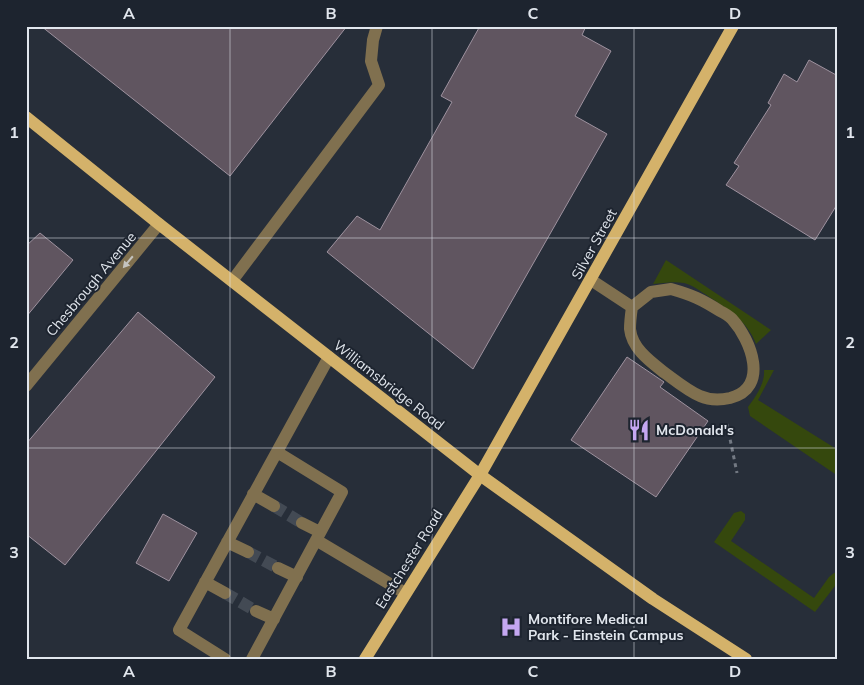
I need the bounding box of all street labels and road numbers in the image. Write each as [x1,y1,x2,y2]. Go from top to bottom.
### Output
street label: Silver Street [567,206,621,282]
street label: Chesbrough Avenue [42,228,140,340]
street label: Williamsbridge Road [330,336,448,434]
street label: Eastchester Road [371,506,447,612]

